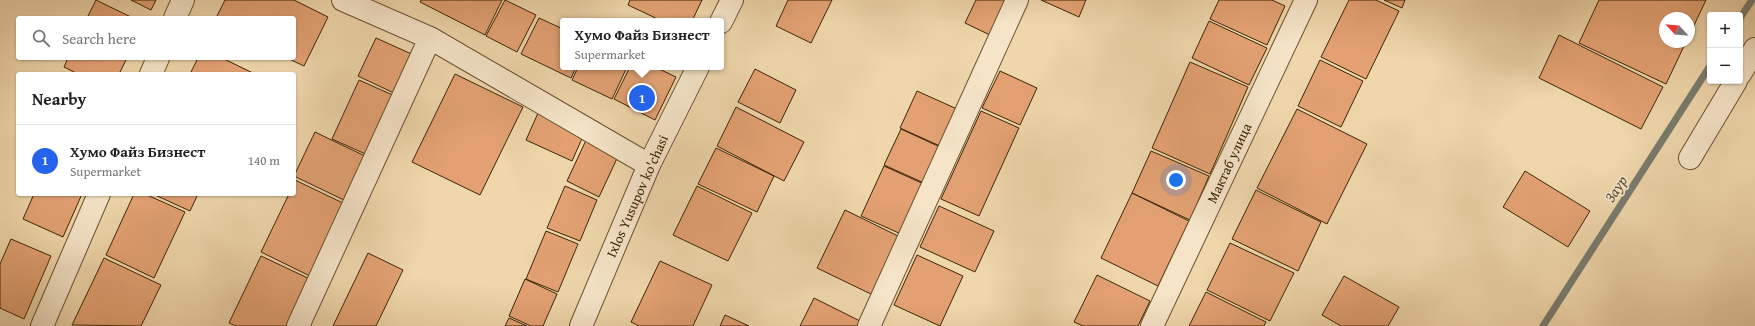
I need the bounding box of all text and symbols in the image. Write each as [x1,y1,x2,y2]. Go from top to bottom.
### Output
north arrow [1659,12,1695,48]
map controls [1707,12,1743,84]
button: + [1707,12,1743,48]
search box [16,16,296,60]
popup [560,18,724,70]
text: Хумо Файз Бизнест [574,24,710,45]
icon: search [30,27,52,49]
text: Search here [62,28,136,49]
text: Supermarket [574,45,645,64]
button: − [1707,48,1743,84]
pin: 1 [629,83,655,113]
text: Nearby [32,86,86,111]
street label: Мактаб улица [1202,119,1256,206]
street label: Ixlos Yusupov ko'chasi [601,131,673,260]
text: Хумо Файз Бизнест [70,141,205,162]
text: 1 [42,151,48,170]
text: 140 m [248,151,280,170]
text: Supermarket [70,162,141,181]
your location [1166,170,1186,190]
water label: Заур [1599,171,1632,206]

